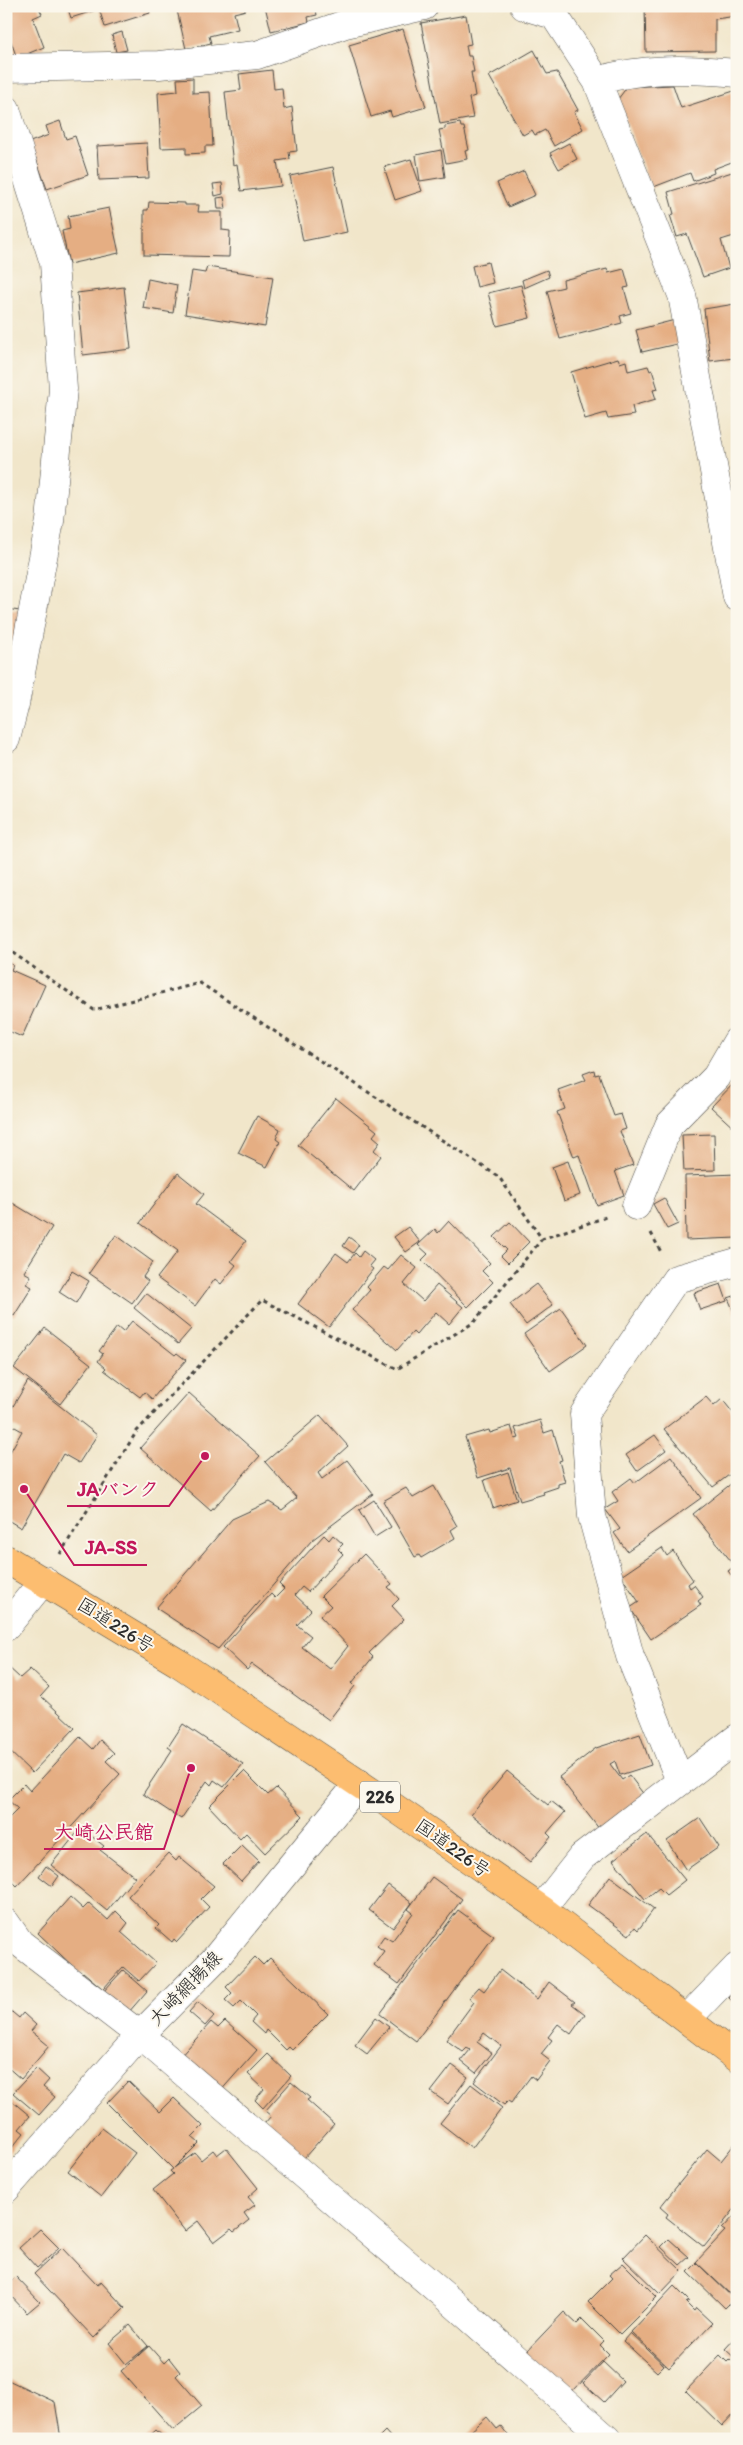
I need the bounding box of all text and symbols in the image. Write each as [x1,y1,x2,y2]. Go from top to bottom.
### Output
callout: JAバンク [67,1471,169,1506]
text: JAバンク [76,1477,159,1501]
callout: JA-SS [74,1530,147,1565]
text: JA-SS [84,1535,137,1559]
street label: 国道226号 [73,1592,159,1658]
road number: 226 [360,1781,400,1812]
callout: 大崎公民館 [44,1814,164,1849]
street label: 国道226号 [411,1814,495,1882]
text: 大崎公民館 [54,1820,154,1844]
street label: 大崎網揚線 [144,1946,226,2030]

